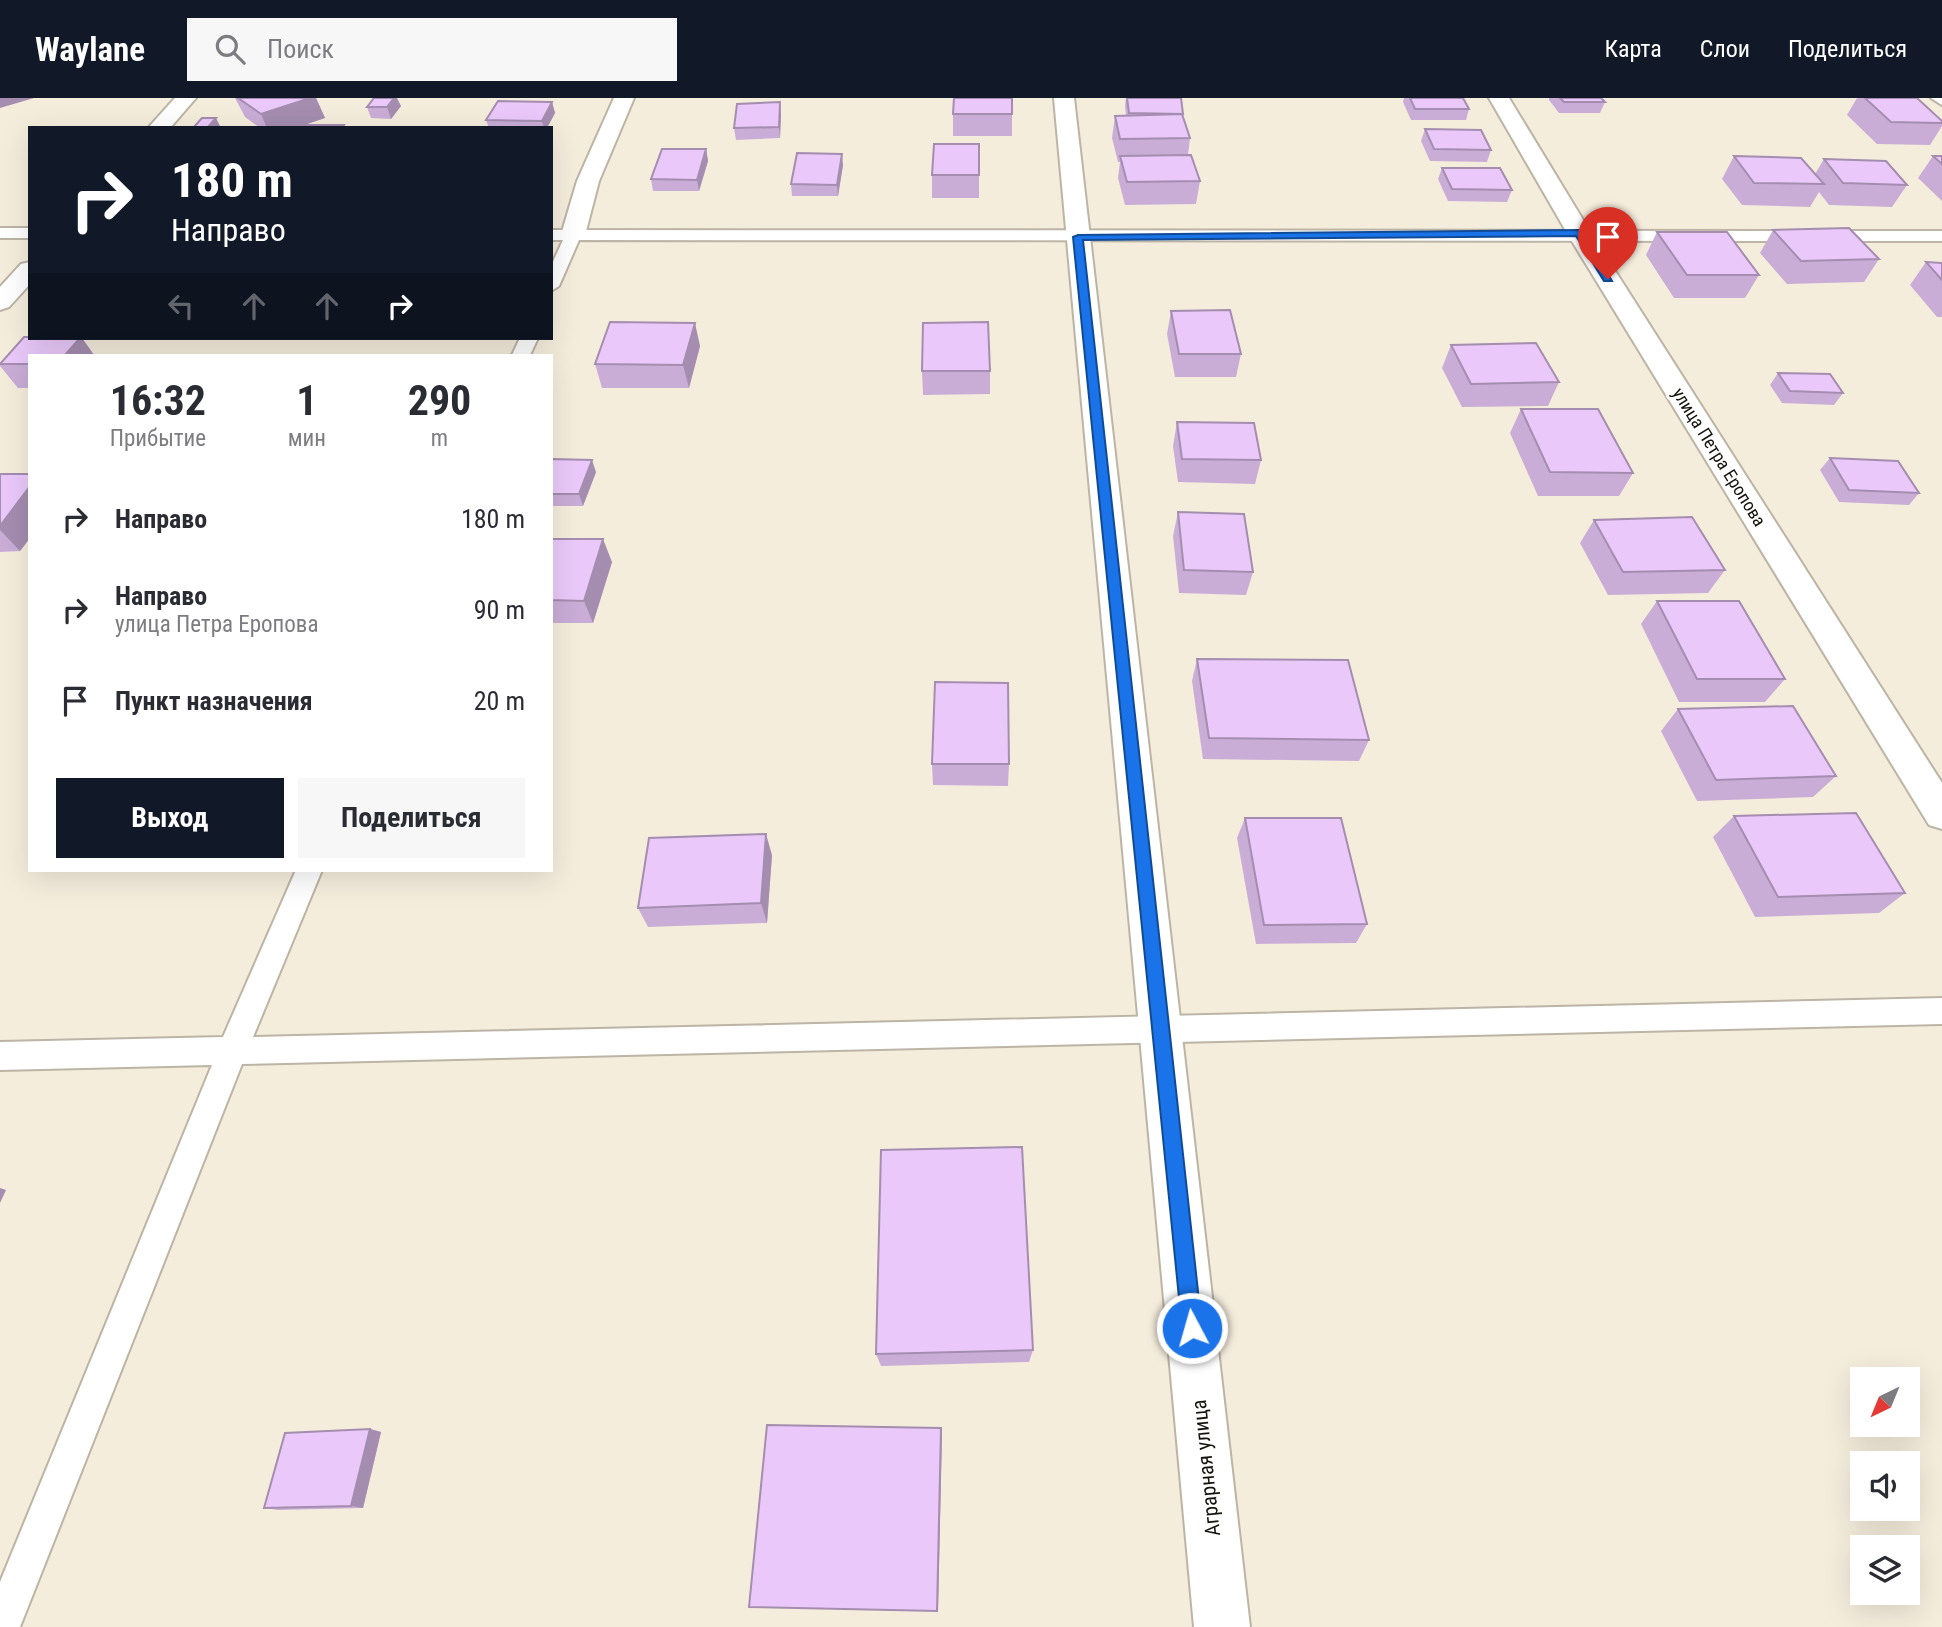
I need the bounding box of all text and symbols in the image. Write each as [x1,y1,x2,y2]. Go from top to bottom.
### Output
search box [187,18,677,81]
text: Waylane [35,30,145,69]
icon: search [211,30,249,68]
text: Поиск [267,34,334,64]
text: Карта [1604,35,1662,63]
text: Слои [1700,35,1750,63]
text: Поделиться [1788,35,1907,63]
text: 180 m [171,152,293,209]
icon: right [56,154,147,245]
pin [1578,207,1638,279]
text: Направо [171,211,286,249]
icon: arrive [1589,218,1627,256]
icon: left [162,287,200,325]
icon: ahead [235,287,273,325]
icon: ahead [308,287,346,325]
icon: right [381,287,419,325]
text: 16:32 [110,376,206,425]
text: 1 [296,376,317,425]
text: 290 [408,376,471,425]
street label: улица Петра Еропова [1668,384,1771,530]
text: Прибытие [110,425,206,452]
text: мин [288,425,326,452]
text: m [431,425,448,452]
icon: right [56,500,94,538]
text: Направо [115,504,207,534]
text: 180 m [461,504,525,534]
text: Направо [115,581,207,611]
icon: right [56,591,94,629]
text: 90 m [474,595,525,625]
text: улица Петра Еропова [115,611,318,638]
icon: arrive [56,682,94,720]
text: Пункт назначения [115,686,313,716]
text: 20 m [474,686,525,716]
button: Выход [56,778,284,858]
button: Поделиться [298,778,525,858]
position arrow [1155,1291,1229,1365]
north arrow [1850,1367,1920,1437]
map controls [1850,1367,1920,1605]
street label: Аграрная улица [1187,1399,1225,1537]
button: sound [1850,1451,1920,1521]
button: layers [1850,1535,1920,1605]

